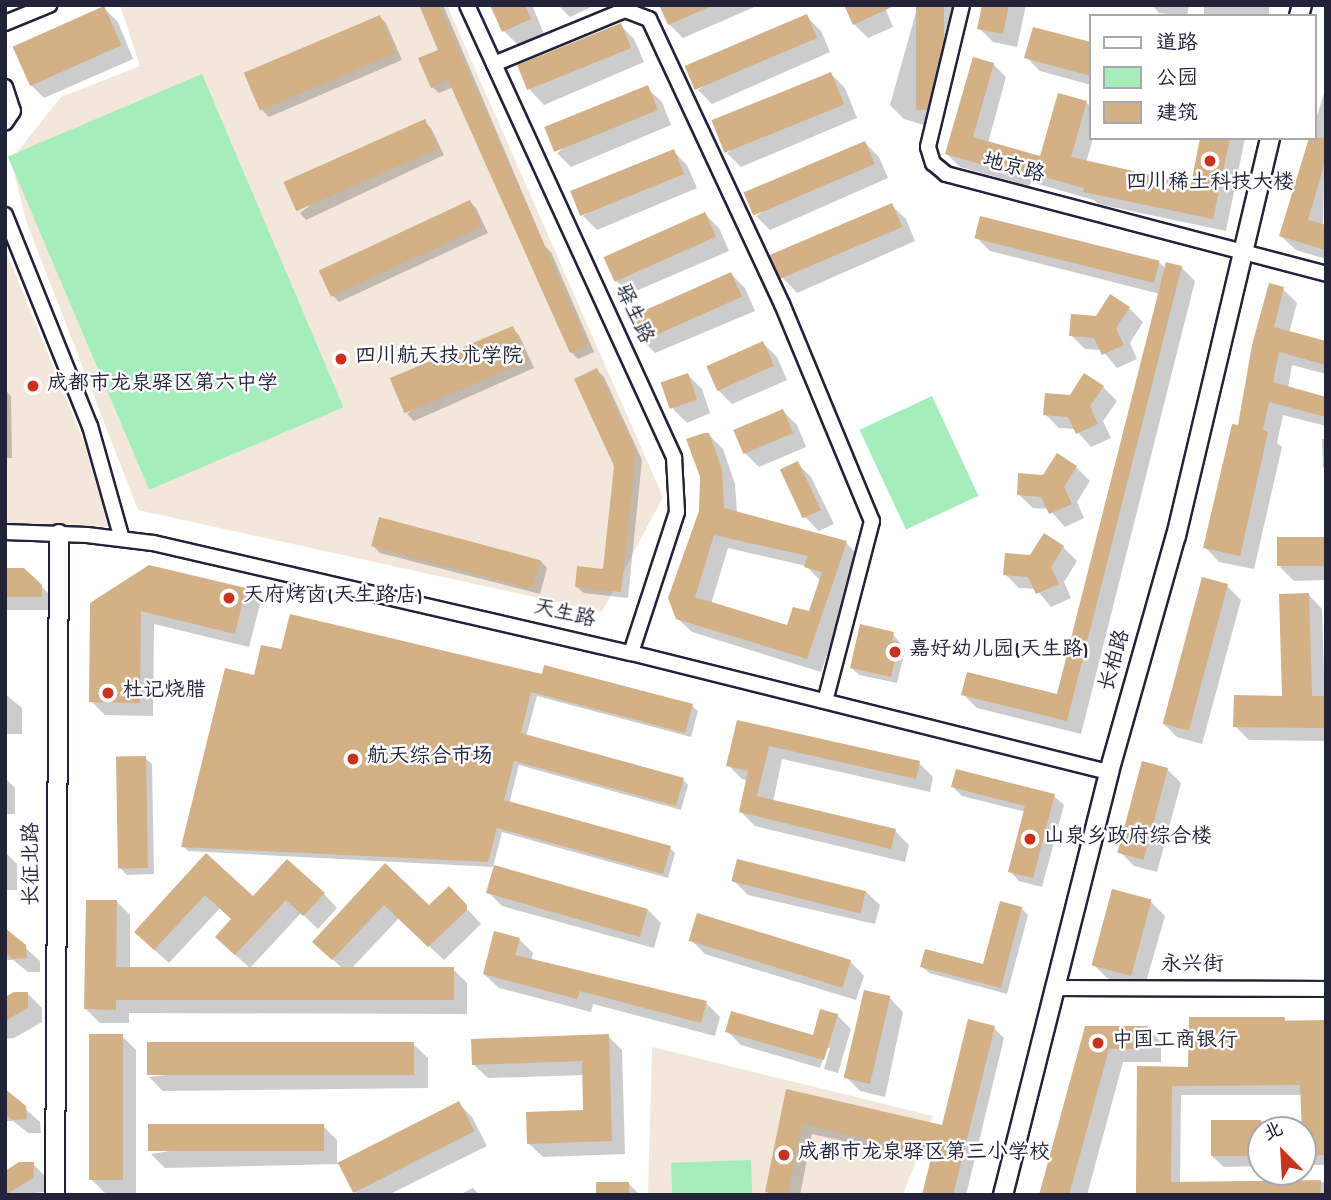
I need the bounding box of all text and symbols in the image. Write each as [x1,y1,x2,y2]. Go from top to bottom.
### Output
legend [1090,14,1317,140]
text: 道路 [1156,33,1198,58]
text: 公园 [1156,68,1198,93]
text: 建筑 [1156,103,1198,128]
street label: 地京路 [979,150,1047,190]
marker: 四川稀土科技大楼 [1202,153,1218,169]
place label: 四川稀土科技大楼 [1126,172,1294,198]
street label: 驿生路 [607,281,657,349]
place label: 四川航天技术学院 [355,346,523,372]
marker: 四川航天技术学院 [333,351,349,367]
place label: 成都市龙泉驿区第六中学 [47,373,278,399]
marker: 成都市龙泉驿区第六中学 [25,378,41,394]
place label: 天府烤卤(天生路店) [243,585,423,611]
marker: 天府烤卤(天生路店) [221,590,237,606]
street label: 天生路 [530,597,598,635]
street label: 长柏路 [1096,627,1138,695]
place label: 嘉好幼儿园(天生路) [909,639,1089,665]
marker: 嘉好幼儿园(天生路) [887,644,903,660]
place label: 杜记烧腊 [122,680,206,706]
marker: 杜记烧腊 [100,685,116,701]
place label: 航天综合市场 [367,746,493,772]
marker: 航天综合市场 [345,751,361,767]
street label: 长征北路 [21,822,47,906]
place label: 山泉乡政府综合楼 [1044,826,1212,852]
marker: 山泉乡政府综合楼 [1022,831,1038,847]
street label: 永兴街 [1161,954,1223,980]
place label: 中国工商银行 [1112,1030,1238,1056]
marker: 中国工商银行 [1090,1035,1106,1051]
north arrow [1247,1116,1317,1186]
text: 北 [1261,1119,1287,1148]
place label: 成都市龙泉驿区第三小学校 [798,1142,1050,1168]
marker: 成都市龙泉驿区第三小学校 [776,1147,792,1163]

